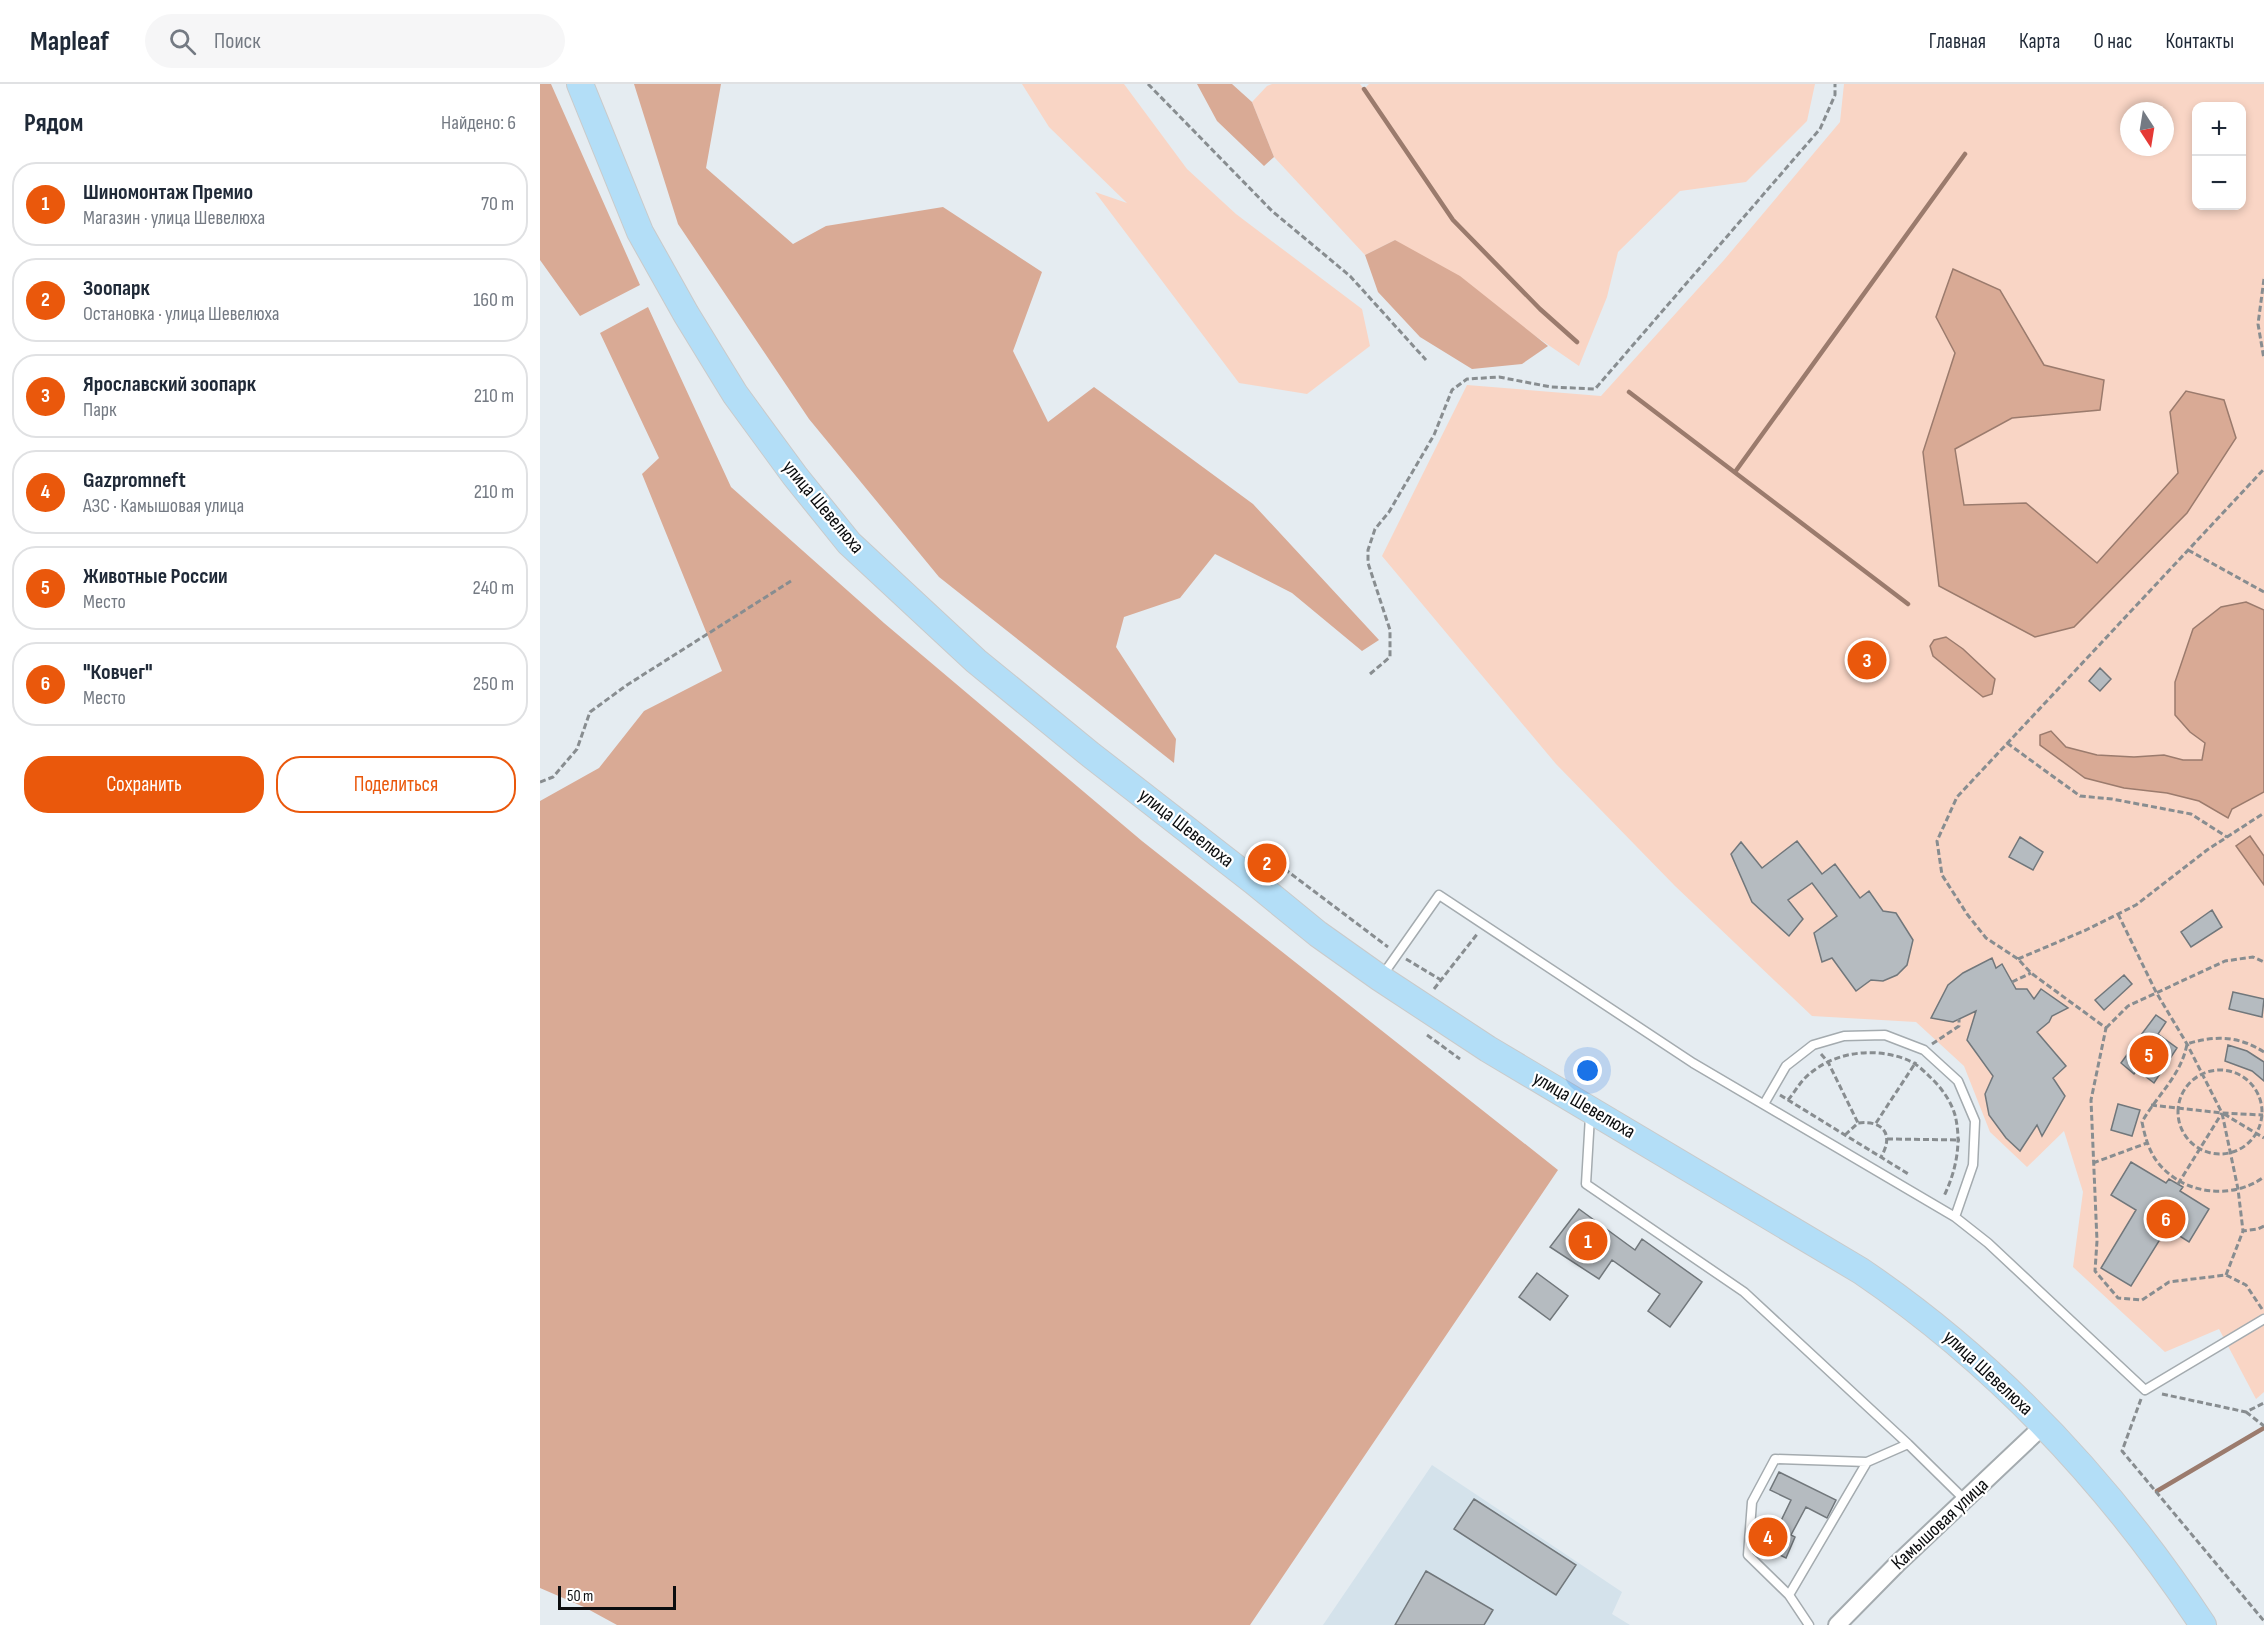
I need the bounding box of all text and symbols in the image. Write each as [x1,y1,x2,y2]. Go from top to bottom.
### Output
search box [145,14,565,68]
text: Mapleaf [30,25,109,58]
icon: search [166,25,199,58]
text: Поиск [214,28,261,55]
text: Главная [1929,29,1986,54]
text: Карта [2019,29,2060,54]
text: О нас [2093,29,2132,54]
text: Контакты [2165,29,2234,54]
north arrow [2120,102,2174,156]
map controls [2192,102,2246,210]
button: + [2192,102,2246,156]
text: Рядом [24,108,83,139]
text: Найдено: 6 [441,111,516,135]
button: − [2192,156,2246,210]
text: Шиномонтаж Премио [83,179,253,206]
text: 1 [42,192,49,216]
text: 70 m [481,192,514,216]
text: Магазин · улица Шевелюха [83,206,265,230]
text: Зоопарк [83,275,150,302]
text: 2 [41,288,50,312]
text: 160 m [473,288,514,312]
text: Остановка · улица Шевелюха [83,302,279,326]
text: Ярославский зоопарк [83,371,256,398]
text: 3 [41,384,50,408]
text: 210 m [474,384,514,408]
text: Парк [83,398,117,422]
street label: улица Шевелюха [777,456,869,558]
text: Gazpromneft [83,467,186,494]
text: 4 [41,480,50,504]
text: 210 m [474,480,514,504]
text: АЗС · Камышовая улица [83,494,244,518]
text: Животные России [83,563,228,590]
text: 5 [41,576,50,600]
text: 240 m [473,576,514,600]
text: Место [83,590,126,614]
pin: 3 [1848,638,1886,682]
text: "Ковчег" [83,659,153,686]
text: 6 [41,672,50,696]
text: 250 m [473,672,514,696]
text: Место [83,686,126,710]
button: Сохранить [24,756,264,813]
button: Поделиться [276,756,516,813]
street label: улица Шевелюха [1134,783,1238,873]
pin: 2 [1248,840,1286,886]
pin: 5 [2130,1032,2168,1078]
your location [1573,1056,1602,1085]
street label: улица Шевелюха [1529,1066,1639,1144]
pin: 6 [2146,1196,2186,1242]
pin: 1 [1568,1218,1608,1264]
street label: улица Шевелюха [1938,1325,2038,1421]
street label: Камышовая улица [1887,1473,1993,1575]
pin: 4 [1748,1514,1788,1560]
scale bar [558,1583,676,1610]
text: 50 m [567,1587,593,1606]

